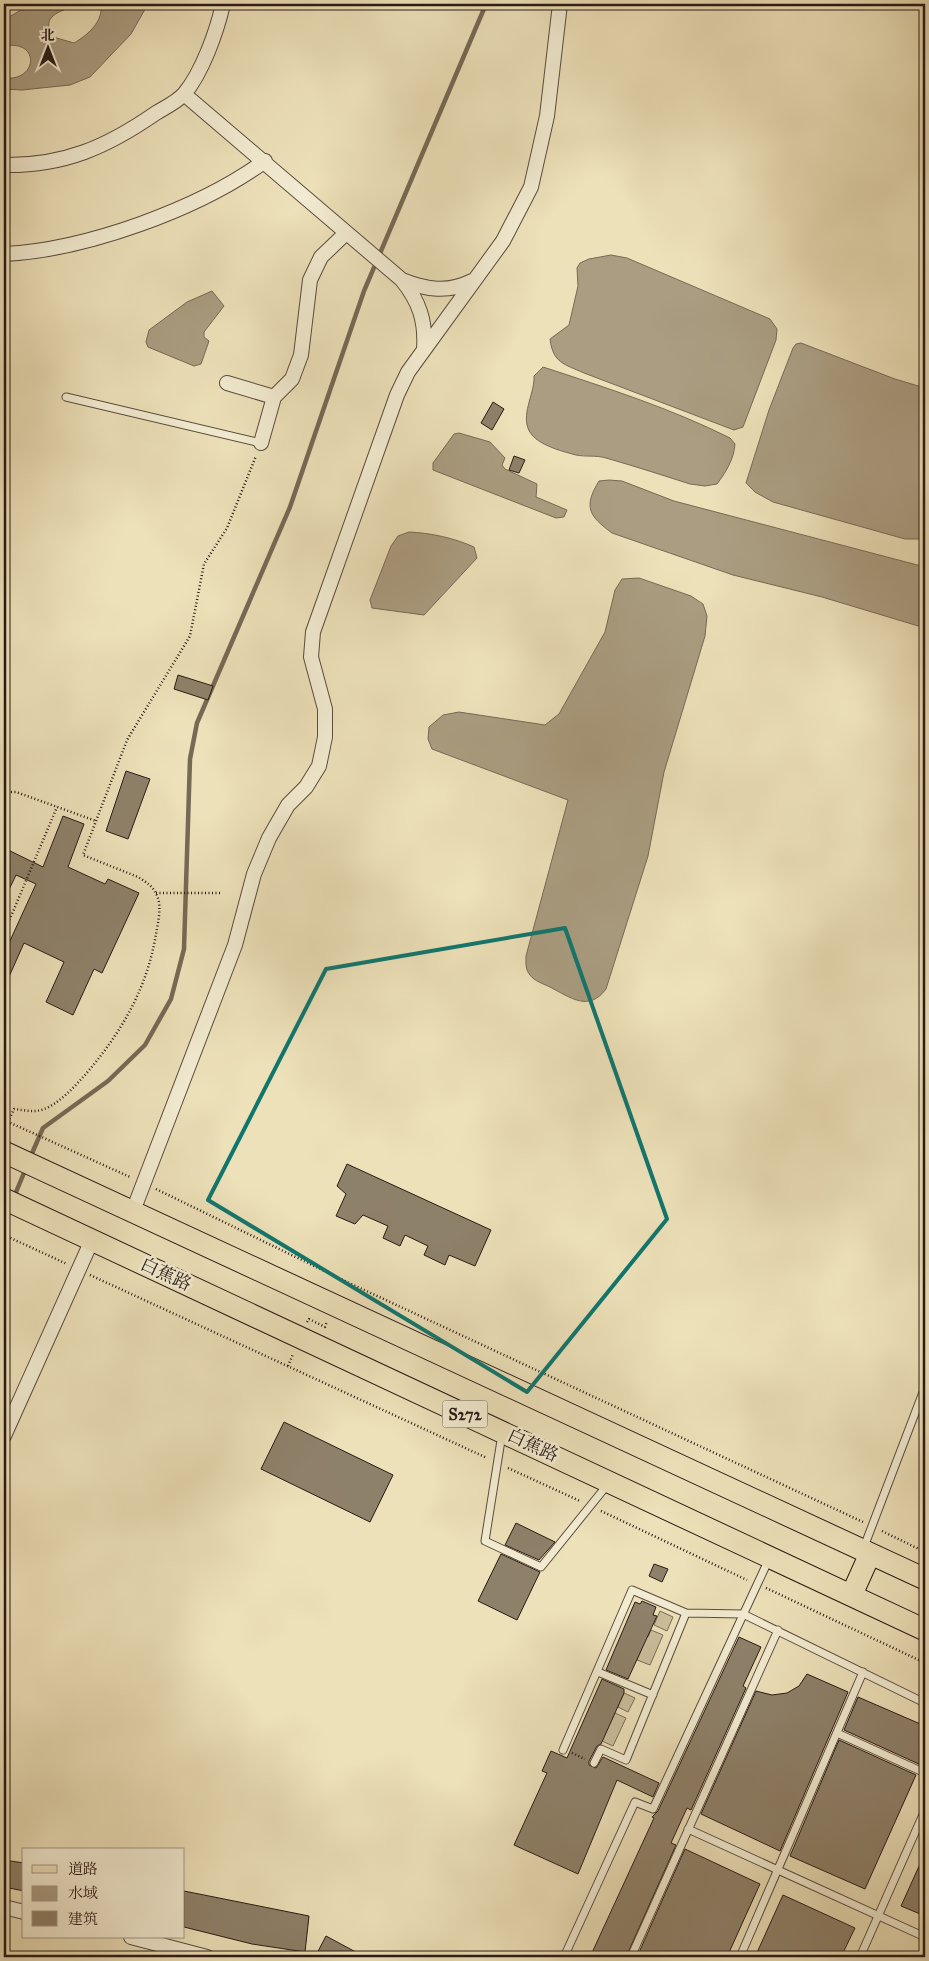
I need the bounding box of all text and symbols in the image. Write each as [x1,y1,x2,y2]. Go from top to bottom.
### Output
north arrow [22,22,72,72]
text: 北 [41,27,55,44]
street label: 白蕉路 [137,1253,195,1295]
road number: S272 [442,1400,488,1428]
street label: 白蕉路 [504,1424,562,1466]
legend [22,1848,185,1938]
text: 道路 [68,1860,98,1878]
text: 水域 [68,1884,98,1902]
text: 建筑 [68,1910,98,1928]

